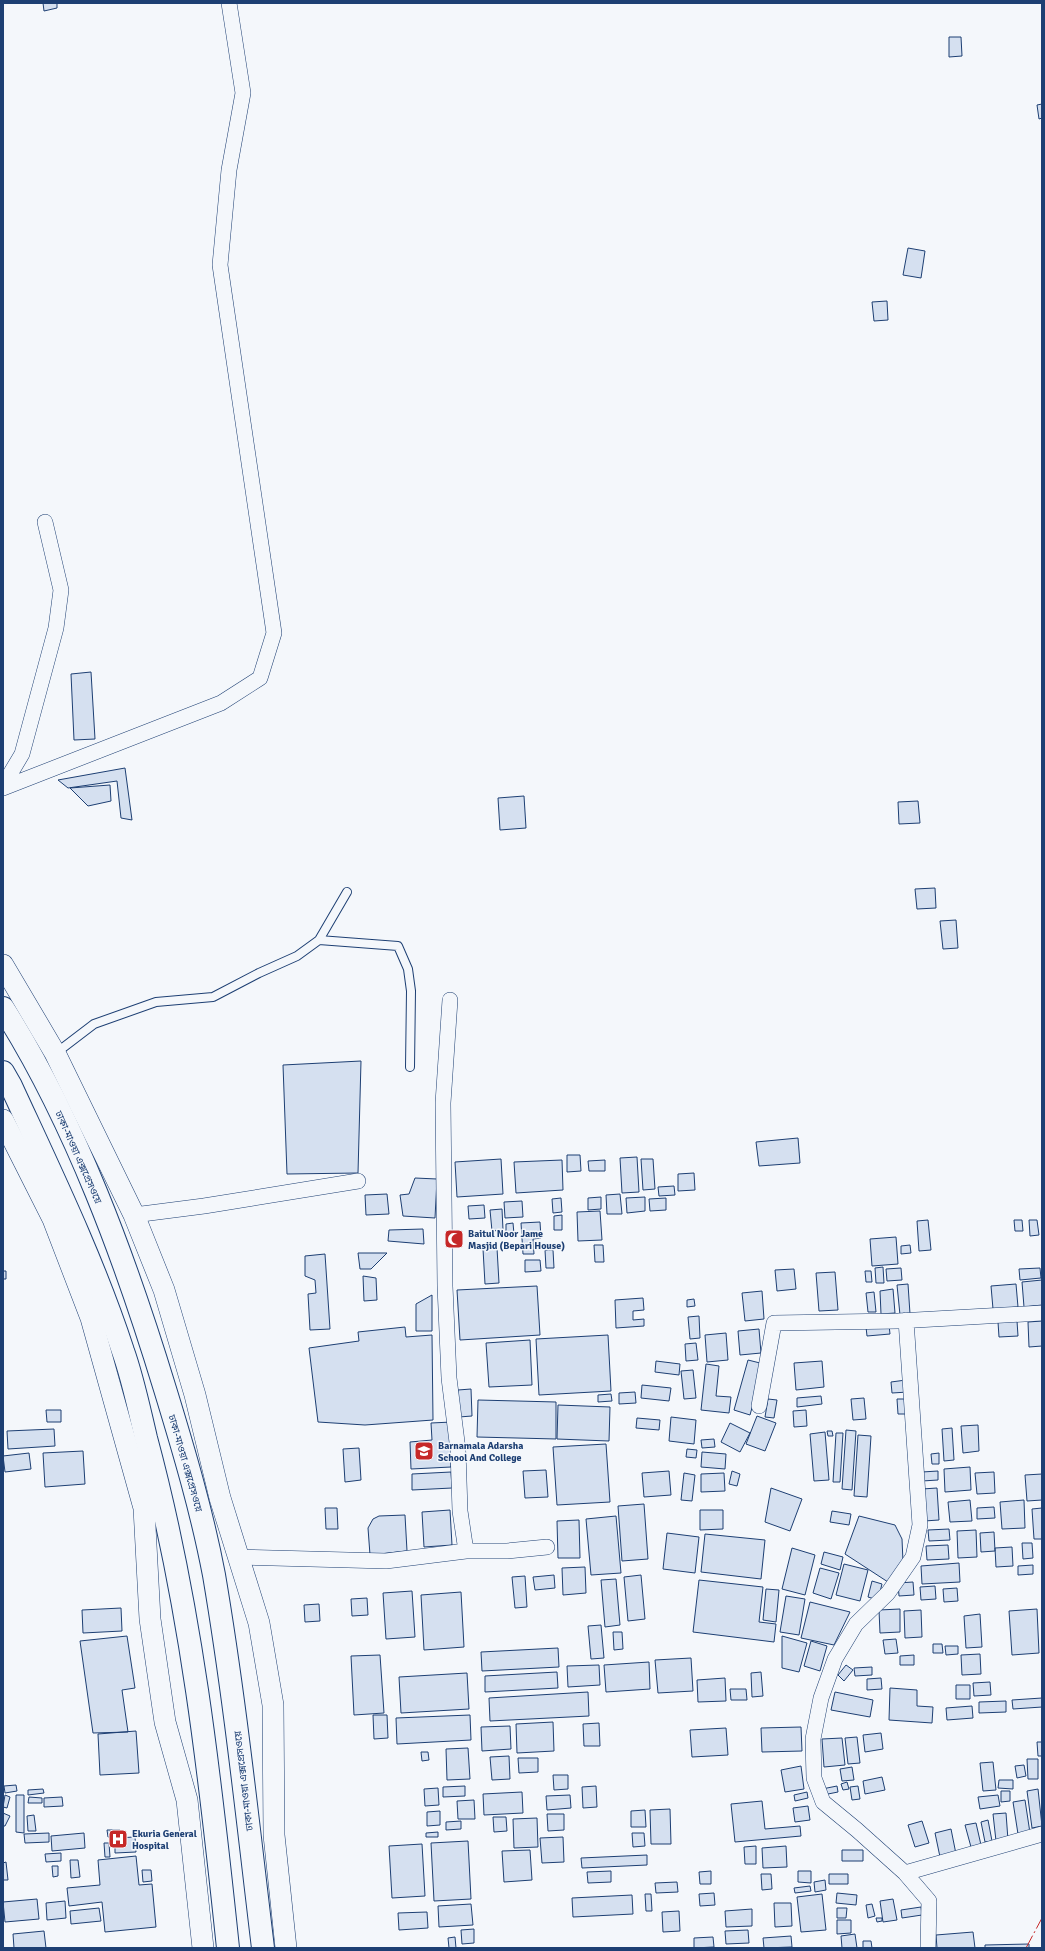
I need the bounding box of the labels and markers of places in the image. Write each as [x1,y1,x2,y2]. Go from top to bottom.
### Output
mosque icon: Baitul Noor Jame Masjid (Bepari House) [443,1228,465,1250]
place label: Baitul Noor Jame Masjid (Bepari House) [468,1228,565,1252]
school or university icon: Barnamala Adarsha School And College [413,1440,435,1462]
place label: Barnamala Adarsha School And College [438,1440,523,1464]
hospital icon: Ekuria General Hospital [107,1828,129,1850]
place label: Ekuria General Hospital [132,1828,197,1852]

